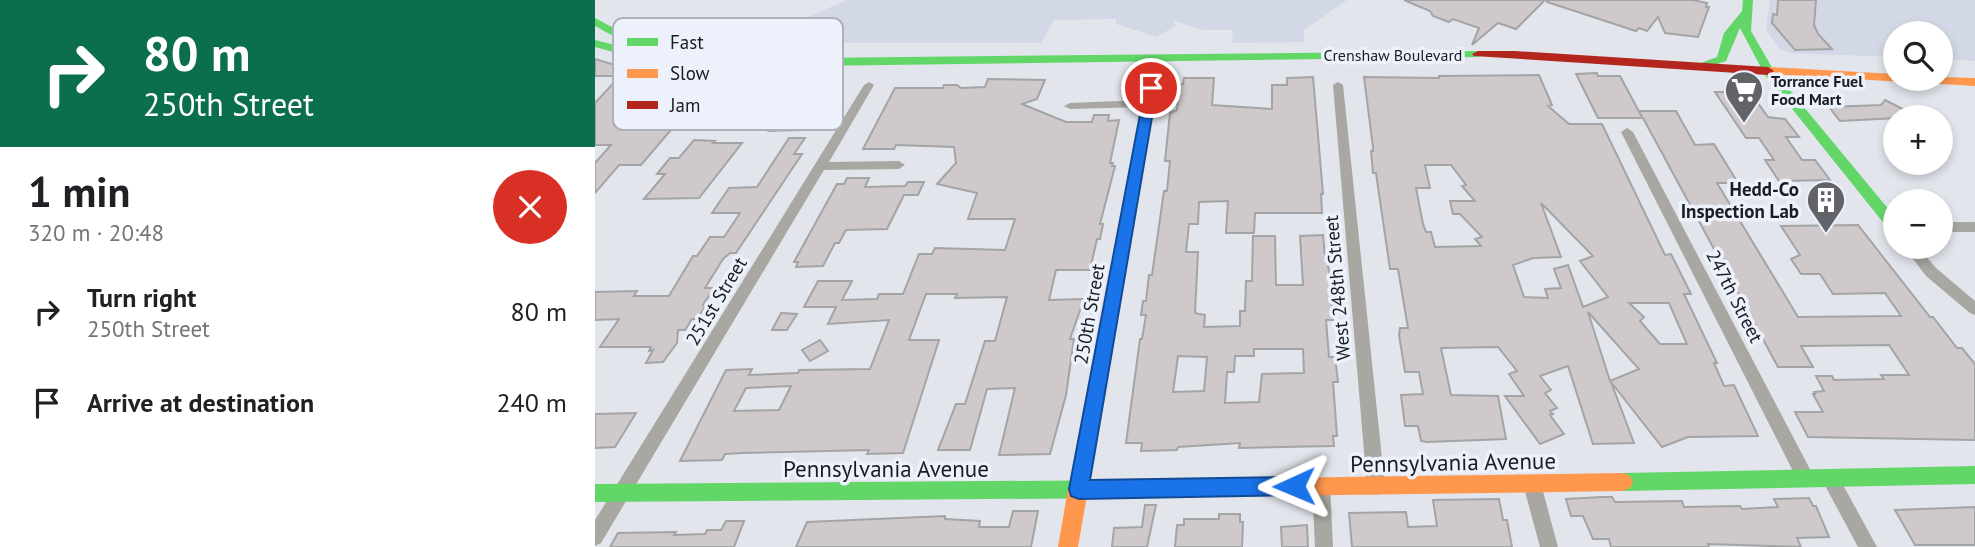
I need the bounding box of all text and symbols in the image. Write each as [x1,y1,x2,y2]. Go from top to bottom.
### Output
legend [613,18,843,130]
text: 80 m [143,21,250,85]
map controls [1883,21,1953,259]
button: search [1883,21,1953,91]
icon: right [28,28,119,119]
text: Fast [670,30,704,54]
street label: Crenshaw Boulevard [1324,45,1462,65]
pin [1121,58,1181,118]
text: Slow [670,61,710,85]
icon: arrive [1132,69,1170,107]
supermarket icon: Torrance Fuel Food Mart [1723,69,1765,124]
place label: Torrance Fuel Food Mart [1771,71,1863,109]
text: 250th Street [143,83,314,125]
text: Jam [669,93,700,117]
button: + [1883,105,1953,175]
text: 1 min [28,164,130,219]
button: close [493,170,567,244]
place label: Hedd-Co Inspection Lab [1681,177,1799,223]
building icon: Hedd-Co Inspection Lab [1805,179,1847,234]
button: − [1883,189,1953,259]
street label: West 248th Street [1319,214,1355,362]
text: 320 m · 20:48 [28,218,164,247]
street label: 247th Street [1701,246,1769,347]
street label: 251st Street [680,252,752,350]
street label: 250th Street [1068,261,1110,366]
text: Turn right [87,281,196,314]
icon: right [28,293,66,331]
text: 80 m [511,295,567,328]
text: 250th Street [87,314,210,343]
icon: arrive [28,384,66,422]
text: Arrive at destination [87,386,314,419]
text: 240 m [496,386,567,419]
street label: Pennsylvania Avenue [1350,446,1556,478]
position arrow [1257,449,1331,523]
street label: Pennsylvania Avenue [783,454,989,483]

